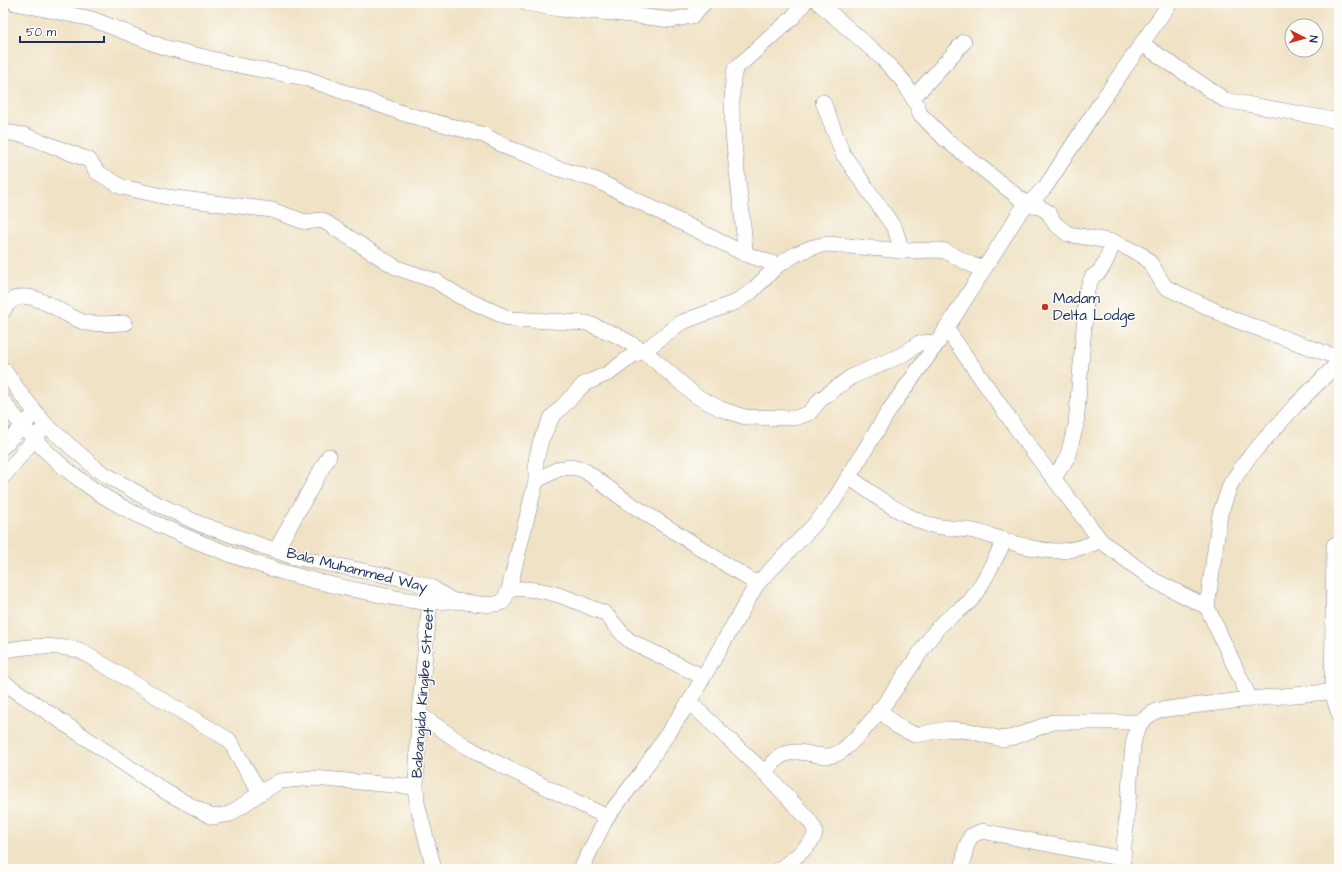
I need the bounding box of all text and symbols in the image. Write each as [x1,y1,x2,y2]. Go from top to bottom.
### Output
scale bar [20,18,104,44]
north arrow [1284,18,1324,58]
text: 50 m [26,24,57,41]
text: N [1306,35,1321,43]
place label: Madam Delta Lodge [1053,288,1135,327]
marker: Madam Delta Lodge [1040,302,1050,312]
street label: Bala Muhammed Way [284,542,430,599]
street label: Babangida Kingibe Street [407,607,440,779]

